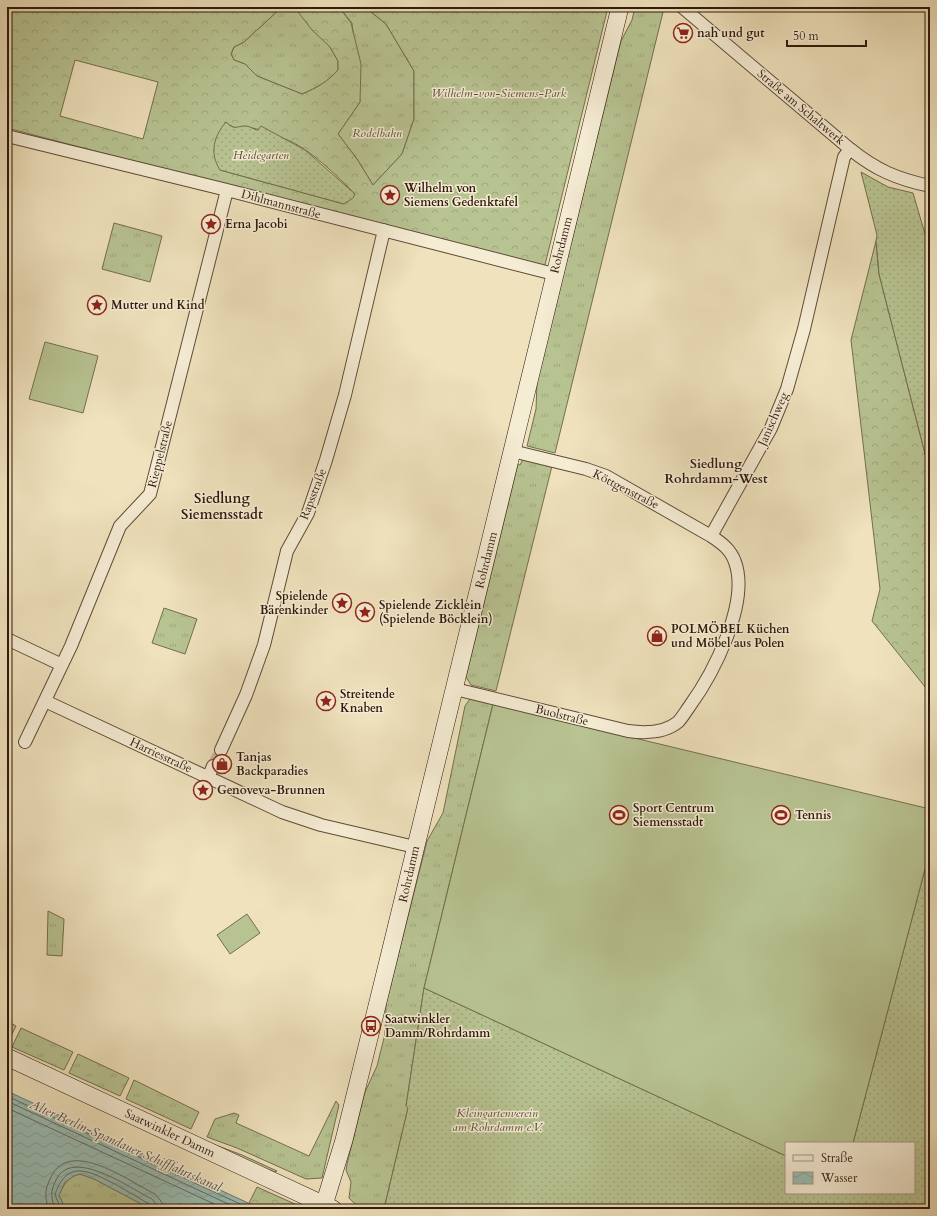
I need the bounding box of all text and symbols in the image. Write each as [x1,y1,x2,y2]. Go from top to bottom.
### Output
supermarket icon: nah und gut [672,22,694,44]
scale bar [787,22,866,48]
place label: nah und gut [697,25,765,41]
text: 50 m [793,28,820,44]
street label: Straße am Schaltwerk [754,66,849,149]
park label: Wilhelm-von-Siemens-Park [432,85,566,101]
park label: Rodelbahn [352,125,402,141]
park label: Heidegarten [233,147,289,163]
place label: Wilhelm von Siemens Gedenktafel [403,180,519,210]
place icon: Wilhelm von Siemens Gedenktafel [379,184,401,206]
street label: Dihlmannstraße [239,186,323,222]
place icon: Erna Jacobi [200,213,222,235]
street label: Rohrdamm [546,214,576,275]
place label: Erna Jacobi [225,216,288,232]
place icon: Mutter und Kind [86,294,108,316]
place label: Mutter und Kind [111,297,205,313]
street label: Janischweg [753,389,792,450]
street label: Rieppelstraße [144,419,176,489]
district label: Siedlung Rohrdamm-West [665,455,768,488]
street label: Rapsstraße [296,466,330,522]
street label: Köttgenstraße [590,466,662,512]
district label: Siedlung Siemensstadt [181,489,263,524]
street label: Rohrdamm [471,529,501,590]
place label: Spielende Bärenkinder [260,588,328,618]
place icon: Spielende Bärenkinder [331,592,353,614]
place label: Spielende Zicklein (Spielende Böcklein) [379,597,493,627]
place icon: Spielende Zicklein (Spielende Böcklein) [354,601,376,623]
place label: POLMÖBEL Küchen und Möbel aus Polen [671,621,790,651]
shop icon: POLMÖBEL Küchen und Möbel aus Polen [646,625,668,647]
place label: Streitende Knaben [340,686,395,716]
place icon: Streitende Knaben [315,690,337,712]
street label: Buolstraße [534,701,590,729]
street label: Harriesstraße [127,734,195,776]
place label: Tanjas Backparadies [236,749,308,779]
shop icon: Tanjas Backparadies [211,753,233,775]
place icon: Genoveva-Brunnen [192,779,214,801]
place label: Genoveva-Brunnen [217,782,325,798]
place label: Sport Centrum Siemensstadt [633,800,715,830]
sports icon: Sport Centrum Siemensstadt [608,804,630,826]
sports icon: Tennis [770,804,792,826]
place label: Tennis [795,807,831,823]
street label: Rohrdamm [395,843,423,904]
place label: Saatwinkler Damm/Rohrdamm [385,1011,491,1041]
bus stop icon: Saatwinkler Damm/Rohrdamm [360,1015,382,1037]
water label: Alter Berlin-Spandauer Schifffahrtskanal [26,1095,225,1197]
street label: Saatwinkler Damm [122,1105,218,1161]
park label: Kleingartenverein am Rohrdamm e.V. [452,1105,543,1135]
legend [785,1142,915,1194]
text: Straße [821,1150,853,1166]
text: Wasser [820,1170,858,1186]

